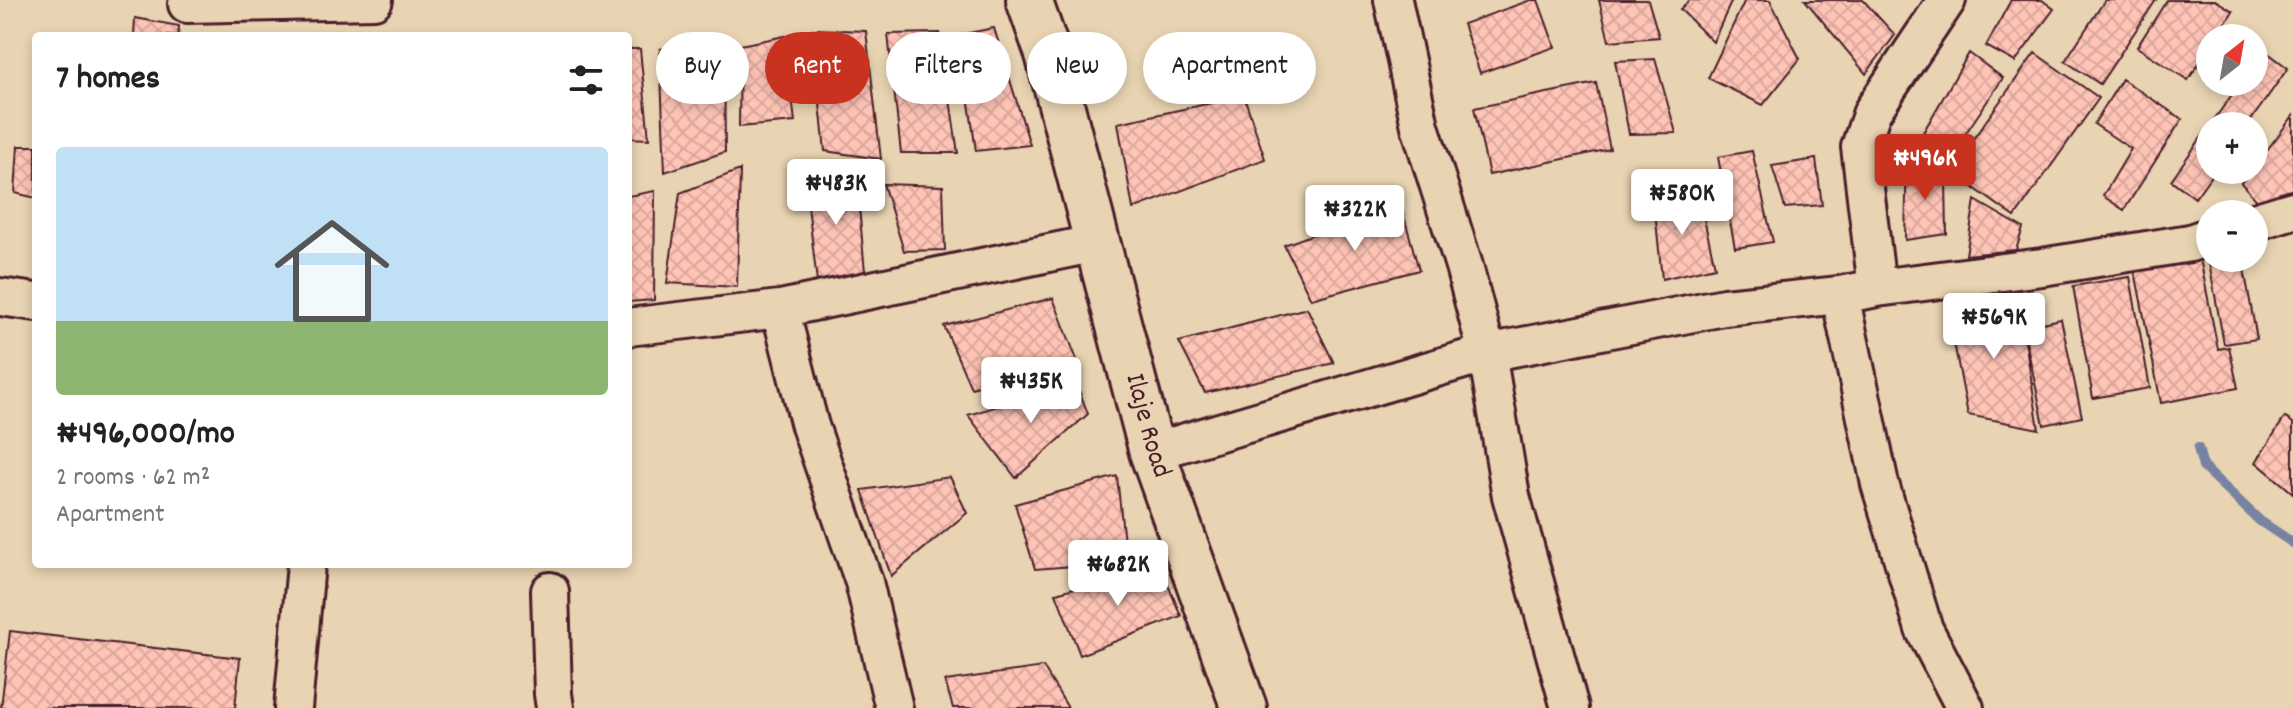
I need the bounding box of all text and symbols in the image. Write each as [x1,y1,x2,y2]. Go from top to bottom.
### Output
north arrow [2196,24,2268,96]
map controls [2196,24,2268,272]
chip: Buy [656,32,749,104]
chip: Rent [765,32,870,104]
chip: Filters [886,32,1011,104]
chip: New [1027,32,1127,104]
chip: Apartment [1143,32,1316,104]
text: 7 homes [56,56,160,105]
icon: filters [564,58,608,102]
button: + [2196,112,2268,184]
pin: ₦496K [1869,134,1981,202]
text: ₦496K [1893,141,1957,178]
pin: ₦483K [780,159,892,227]
text: ₦483K [805,166,867,203]
pin: ₦580K [1626,169,1738,237]
text: ₦580K [1649,176,1715,213]
pin: ₦322K [1299,185,1411,253]
text: ₦322K [1323,192,1387,229]
icon: home [260,199,404,343]
button: − [2196,200,2268,272]
pin: ₦569K [1938,293,2050,361]
text: ₦569K [1961,300,2027,337]
pin: ₦435K [975,357,1087,425]
text: ₦435K [999,364,1063,401]
street label: Ilaje Road [1112,369,1180,484]
text: ₦496,000/mo [56,411,235,460]
text: 2 rooms · 62 m² [56,460,210,497]
text: Apartment [56,497,165,534]
pin: ₦682K [1062,540,1174,608]
text: ₦682K [1086,547,1150,584]

